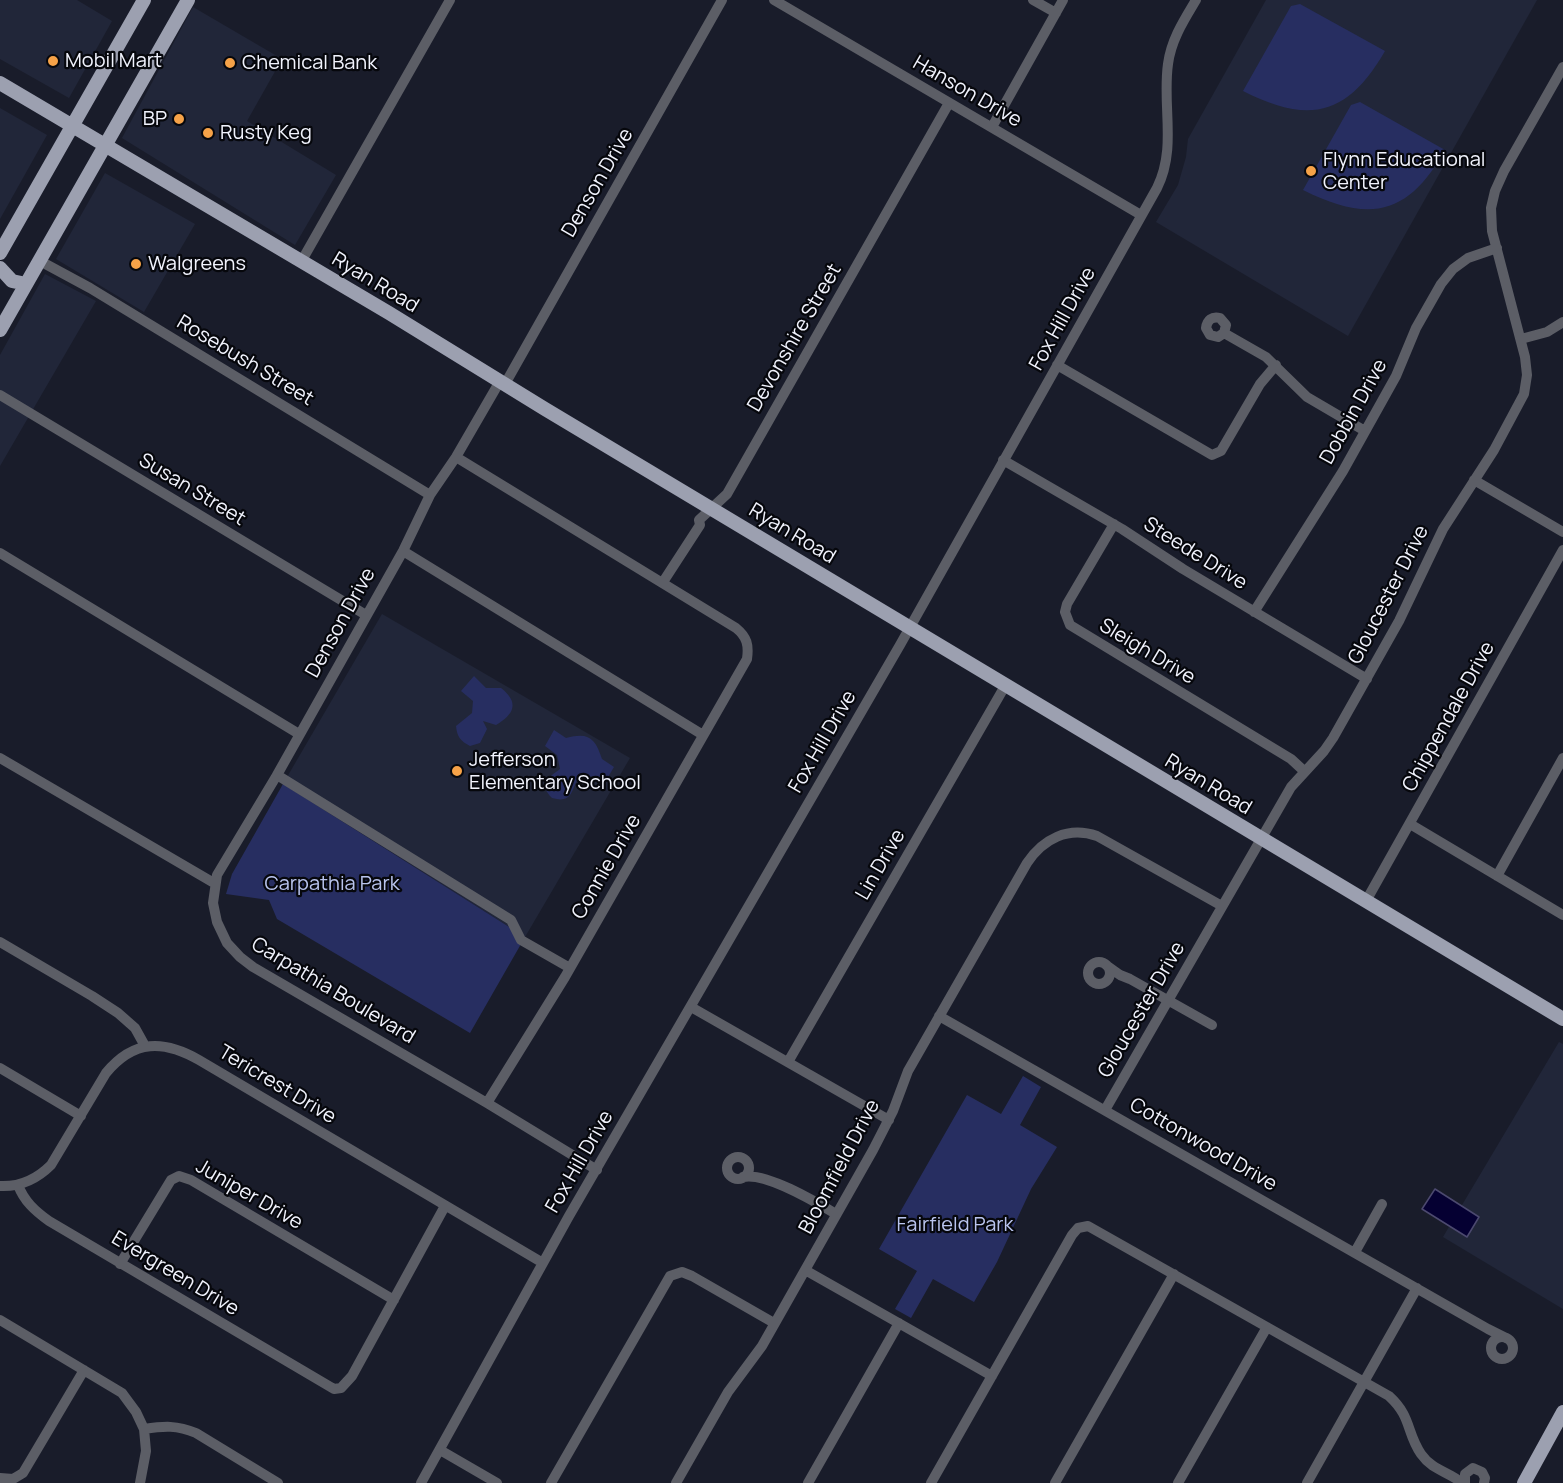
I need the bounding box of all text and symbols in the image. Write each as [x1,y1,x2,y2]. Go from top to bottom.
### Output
place label: Mobil Mart [65,49,162,73]
place label: Chemical Bank [242,51,377,75]
street label: Hanson Drive [908,51,1026,133]
marker: Mobil Mart [46,54,60,68]
marker: Chemical Bank [223,56,237,70]
place label: BP [143,107,167,131]
marker: BP [172,112,186,126]
place label: Rusty Keg [220,121,312,145]
street label: Denson Drive [557,124,639,242]
marker: Rusty Keg [201,126,215,140]
place label: Flynn Educational Center [1323,148,1485,195]
marker: Flynn Educational Center [1304,164,1318,178]
street label: Ryan Road [327,248,423,318]
place label: Walgreens [148,252,246,276]
marker: Walgreens [129,257,143,271]
street label: Devonshire Street [743,260,847,416]
street label: Fox Hill Drive [1025,263,1101,375]
street label: Rosebush Street [172,311,318,411]
street label: Dobbin Drive [1315,355,1393,469]
street label: Susan Street [134,449,250,531]
street label: Ryan Road [744,499,840,569]
street label: Steede Drive [1139,513,1251,595]
street label: Gloucester Drive [1344,522,1434,668]
street label: Denson Drive [301,564,381,682]
street label: Sleigh Drive [1095,614,1199,690]
street label: Chippendale Drive [1398,638,1500,796]
street label: Fox Hill Drive [784,686,862,798]
place label: Jefferson Elementary School [469,748,641,795]
street label: Ryan Road [1160,750,1256,820]
marker: Jefferson Elementary School [450,764,464,778]
street label: Connie Drive [567,810,647,924]
street label: Lin Drive [851,825,911,905]
park label: Carpathia Park [264,872,400,896]
street label: Carpathia Boulevard [247,933,419,1049]
street label: Gloucester Drive [1093,938,1191,1082]
street label: Tericrest Drive [214,1040,340,1130]
street label: Cottonwood Drive [1125,1093,1281,1197]
street label: Bloomfield Drive [795,1096,885,1238]
street label: Fox Hill Drive [541,1106,619,1218]
street label: Juniper Drive [191,1155,307,1235]
park label: Fairfield Park [897,1213,1013,1237]
street label: Evergreen Drive [107,1227,243,1321]

